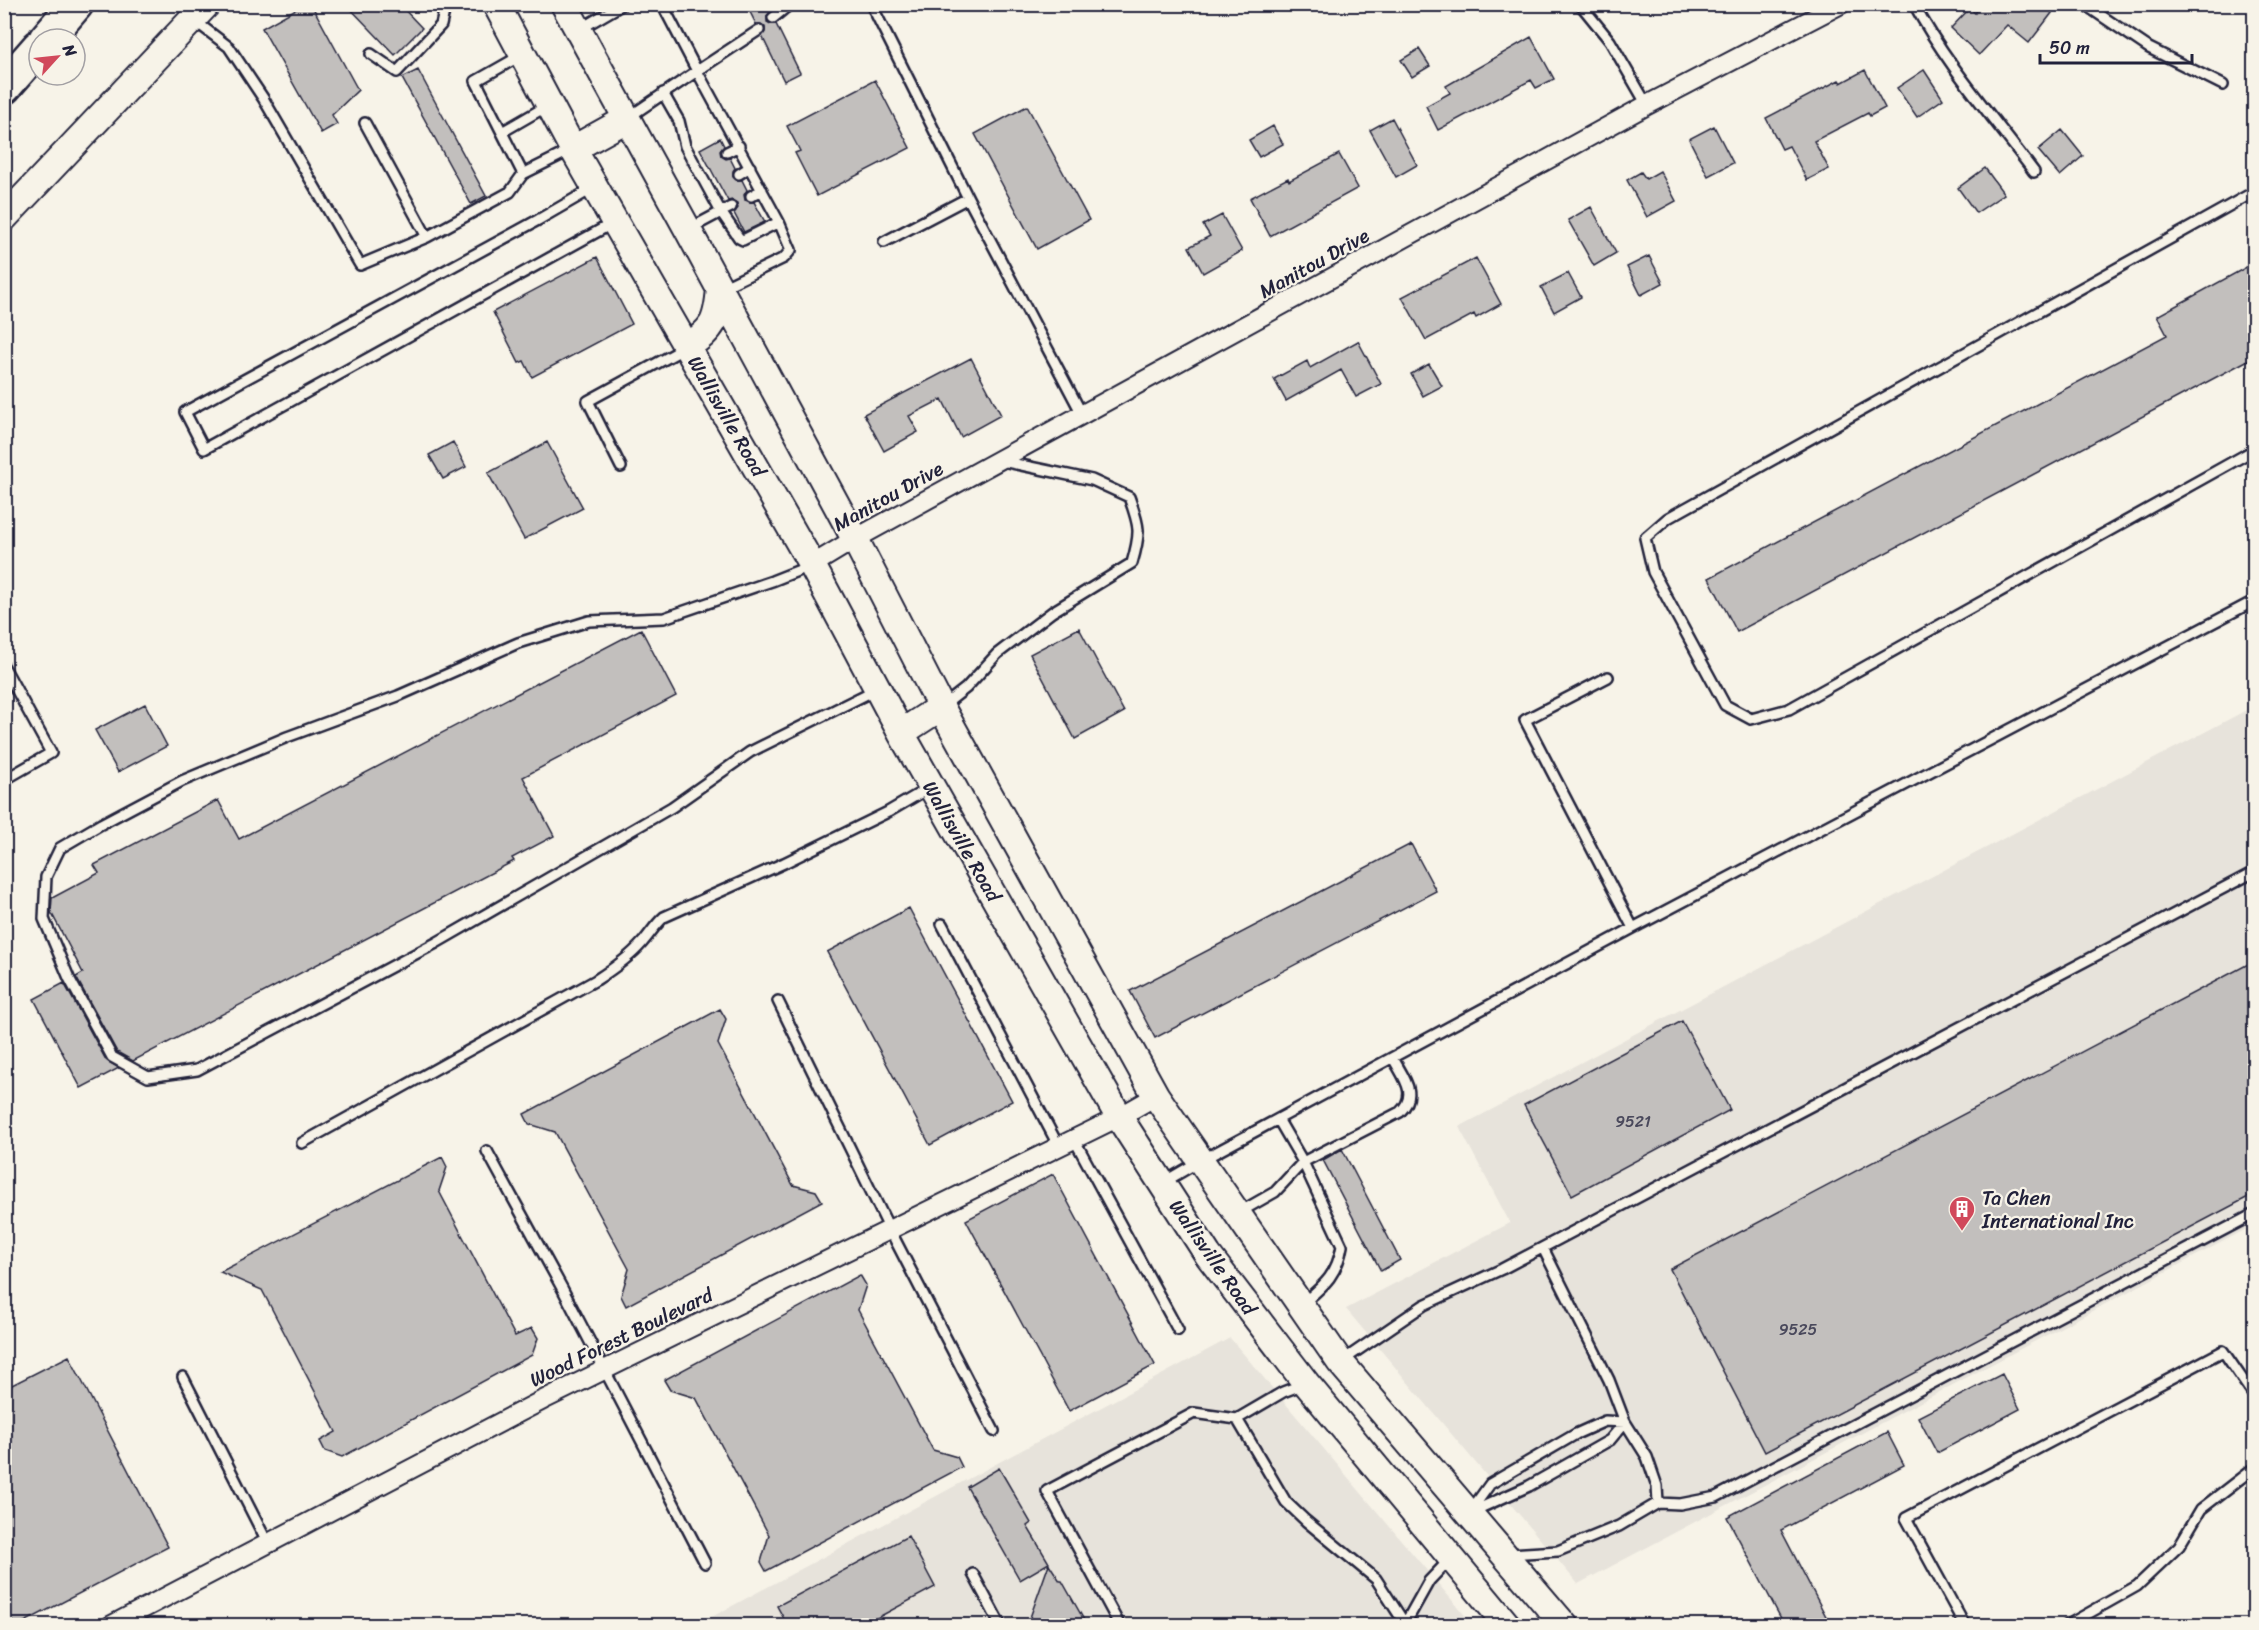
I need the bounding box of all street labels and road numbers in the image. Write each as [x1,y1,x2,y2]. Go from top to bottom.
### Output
street label: Manitou Drive [1252,218,1376,308]
street label: Wallisville Road [678,349,776,485]
street label: Manitou Drive [826,451,950,541]
street label: Wallisville Road [913,774,1011,910]
street label: Wallisville Road [1159,1192,1267,1324]
street label: Wood Forest Boulevard [523,1277,720,1397]

